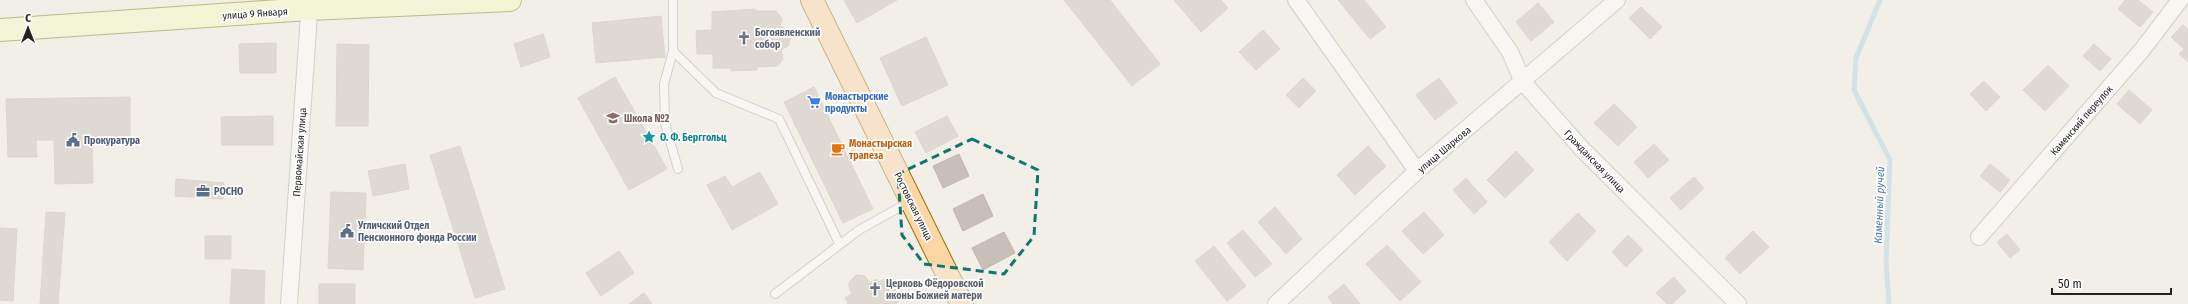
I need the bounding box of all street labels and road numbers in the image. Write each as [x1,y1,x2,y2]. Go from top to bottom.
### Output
street label: улица 9 Января [222,6,288,22]
street label: Каменский переулок [2048,83,2116,158]
street label: Первомайская улица [291,107,309,197]
street label: улица Шаркова [1416,124,1474,175]
street label: Гражданская улица [1561,128,1627,196]
street label: Ростовская улица [891,170,935,243]

